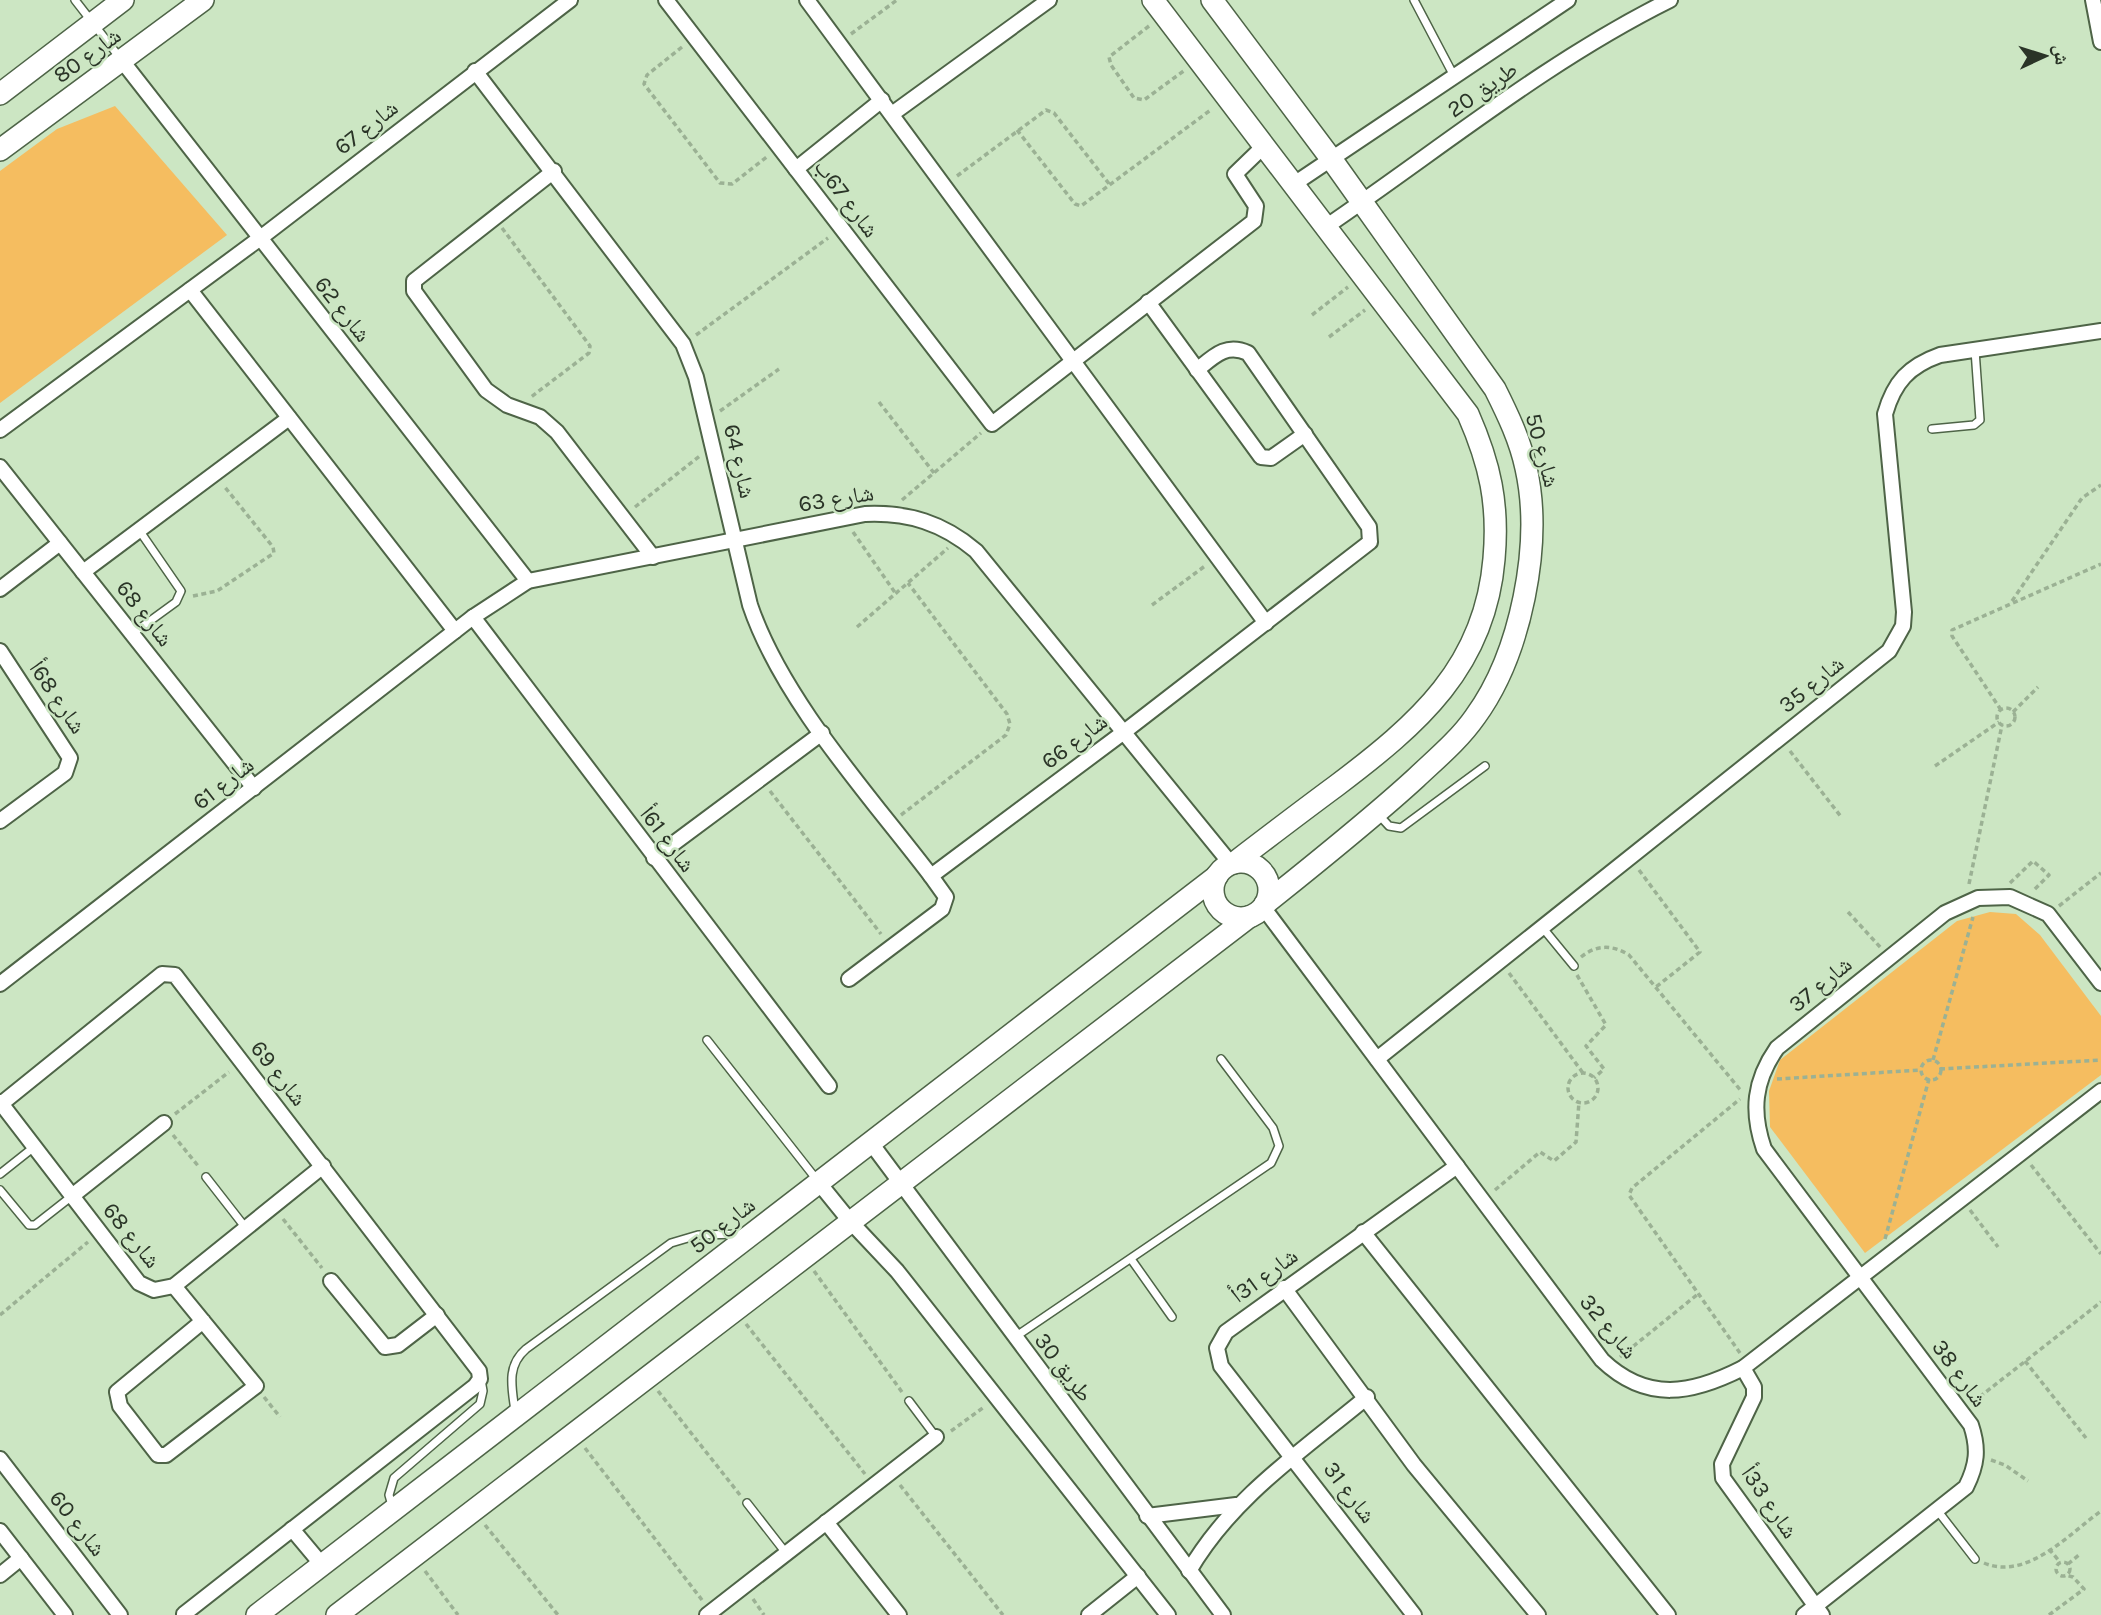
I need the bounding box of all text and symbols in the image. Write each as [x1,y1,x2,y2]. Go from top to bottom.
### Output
north arrow [2010,21,2080,91]
street label: شارع 80 [48,22,127,90]
text: ش [2049,44,2073,66]
street label: طريق 20 [1442,56,1523,123]
street label: شارع 67 [329,94,404,161]
street label: شارع 67ب [808,154,885,243]
street label: شارع 62 [308,271,377,348]
street label: شارع 50 [1519,410,1565,491]
street label: شارع 64 [717,421,761,501]
street label: شارع 63 [796,479,876,519]
street label: شارع 68 [110,575,179,652]
street label: شارع 35 [1773,650,1850,719]
street label: شارع 68أ [23,655,92,739]
street label: شارع 66 [1036,708,1113,776]
street label: شارع 61 [187,751,260,816]
street label: شارع 61أ [633,801,702,878]
street label: شارع 37 [1783,951,1858,1019]
street label: شارع 69 [244,1035,313,1112]
street label: شارع 50 [684,1191,761,1260]
street label: شارع 68 [96,1197,166,1274]
street label: شارع 31أ [1225,1242,1304,1309]
street label: شارع 32 [1573,1288,1643,1365]
street label: طريق 30 [1029,1327,1098,1407]
street label: شارع 38 [1925,1334,1993,1413]
street label: شارع 31 [1317,1456,1382,1529]
street label: شارع 33أ [1735,1460,1804,1544]
street label: شارع 60 [43,1485,112,1562]

